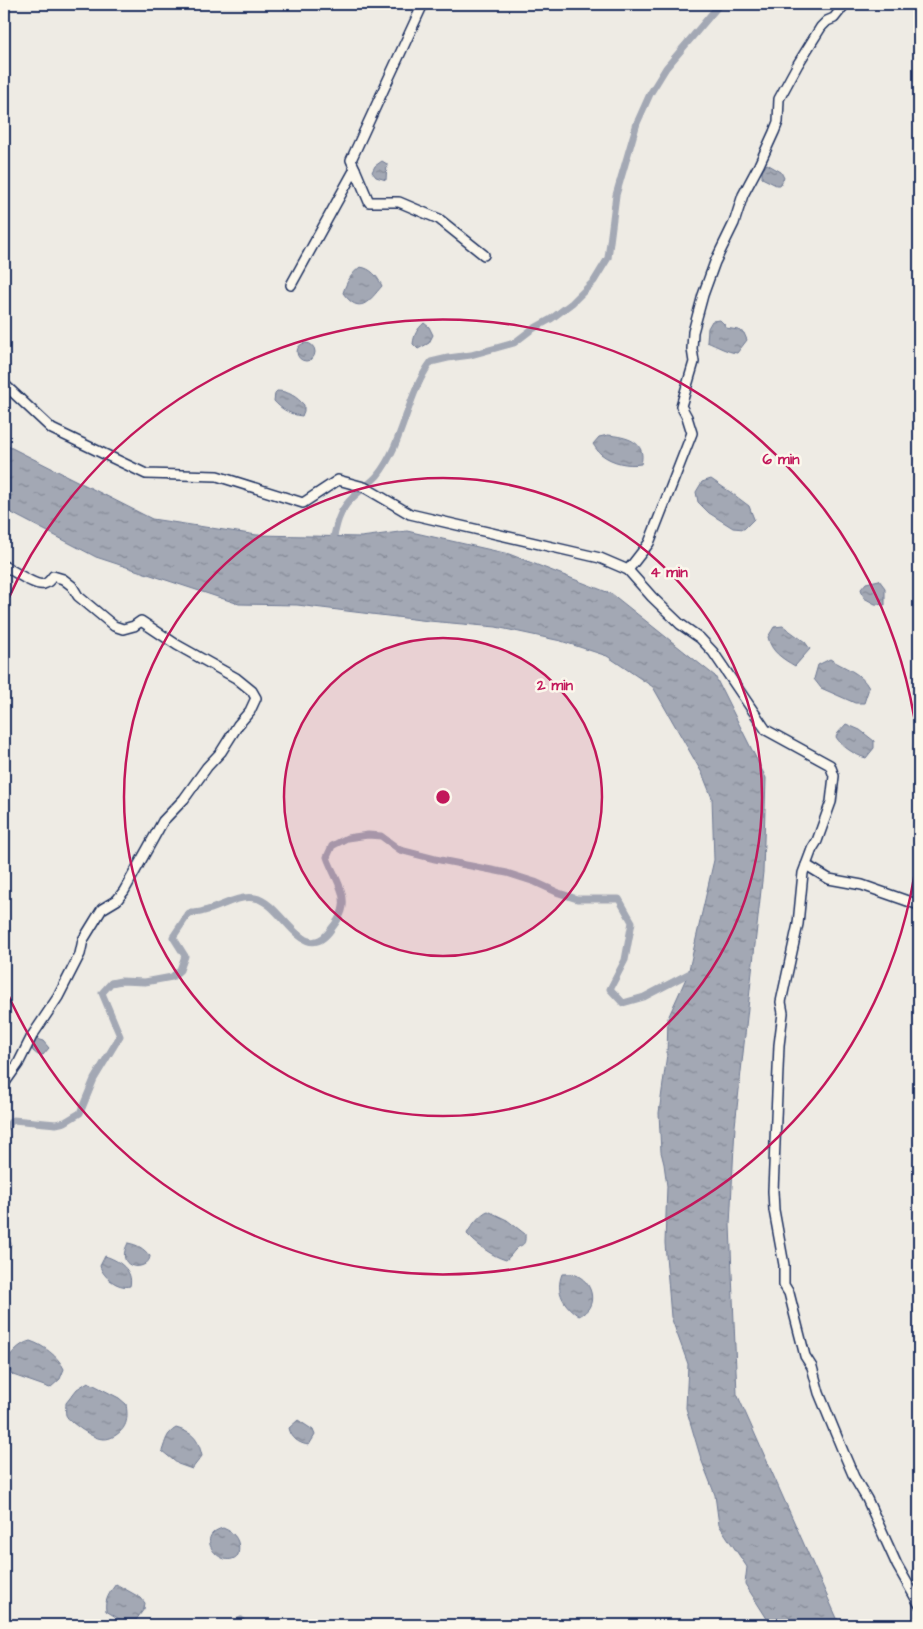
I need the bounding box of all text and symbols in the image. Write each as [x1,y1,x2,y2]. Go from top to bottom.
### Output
text: 6 min [763,449,800,470]
text: 4 min [650,562,688,583]
text: 2 min [536,675,574,696]
centre of rings [434,788,452,806]

